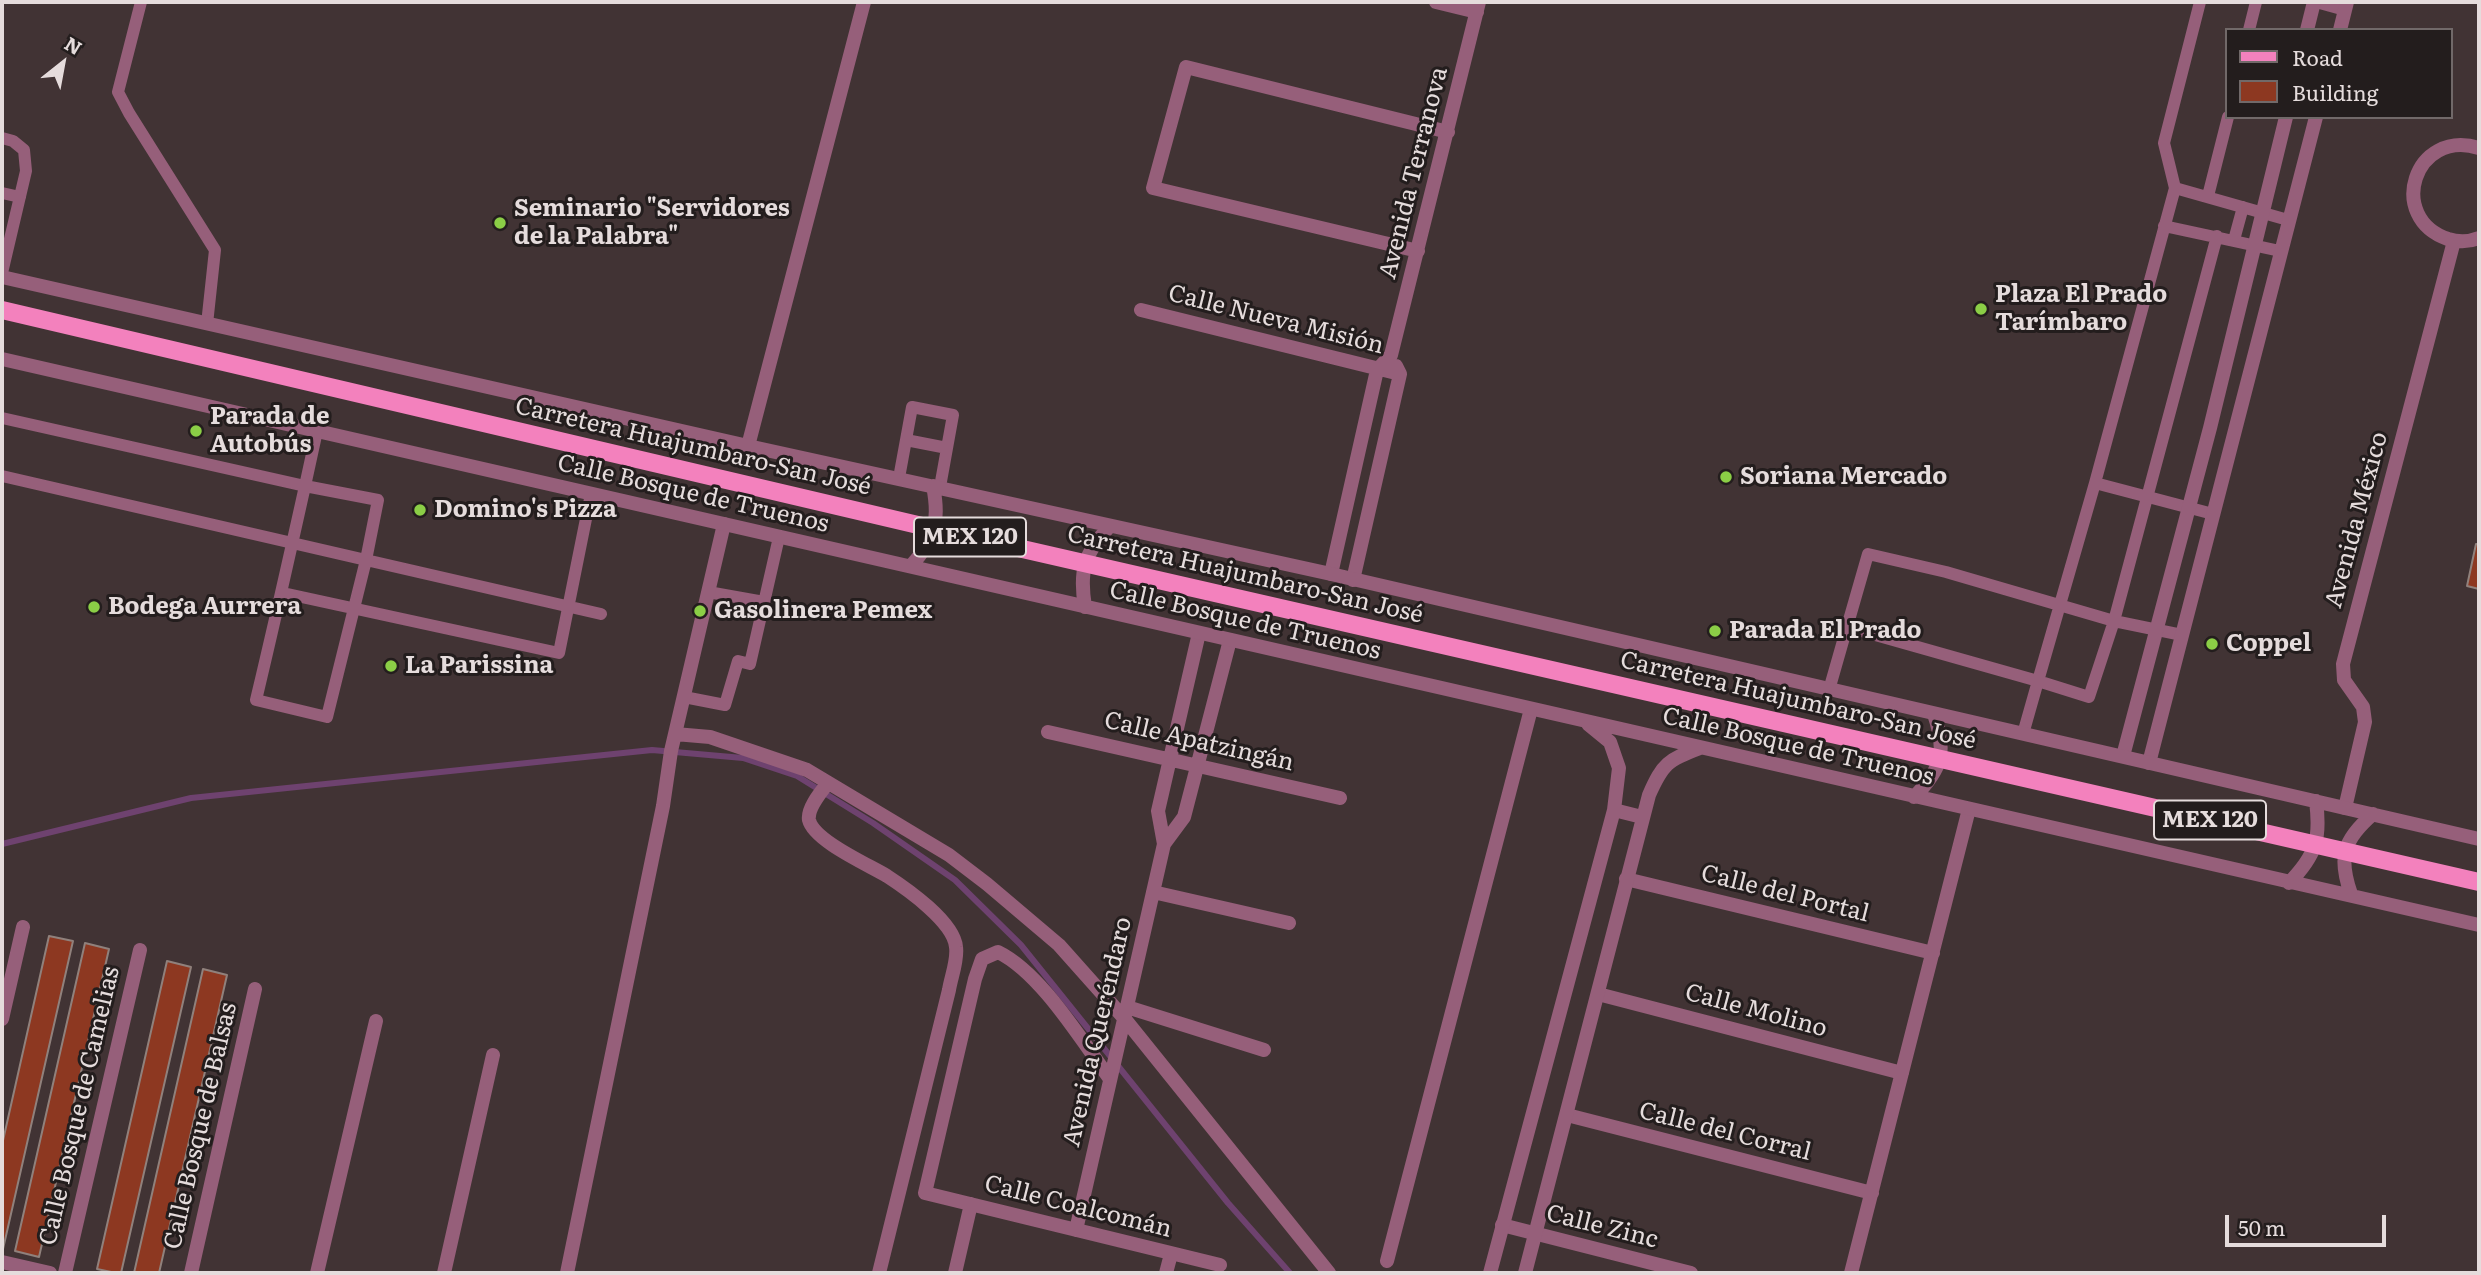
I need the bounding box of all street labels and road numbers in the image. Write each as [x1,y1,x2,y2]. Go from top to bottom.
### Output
street label: Avenida Terranova [1374,64,1454,282]
street label: Calle Nueva Misión [1165,279,1387,361]
street label: Carretera Huajumbaro-San José [512,392,874,502]
street label: Avenida México [2320,429,2394,611]
street label: Calle Bosque de Truenos [555,449,831,539]
road number: MEX 120 [914,517,1026,556]
street label: Carretera Huajumbaro-San José [1064,520,1426,630]
street label: Calle Bosque de Truenos [1107,576,1383,666]
street label: Carretera Huajumbaro-San José [1617,646,1979,756]
street label: Calle Bosque de Truenos [1660,702,1936,792]
street label: Calle Apatzingán [1101,706,1297,778]
road number: MEX 120 [2154,800,2266,840]
street label: Calle del Portal [1698,859,1872,929]
street label: Avenida Queréndaro [1058,914,1138,1150]
street label: Calle Bosque de Camelias [34,964,126,1248]
street label: Calle Molino [1682,978,1830,1044]
street label: Calle Bosque de Balsas [159,1000,243,1252]
street label: Calle del Corral [1636,1097,1814,1167]
street label: Calle Coalcomán [982,1170,1174,1244]
street label: Calle Zinc [1543,1199,1661,1255]

